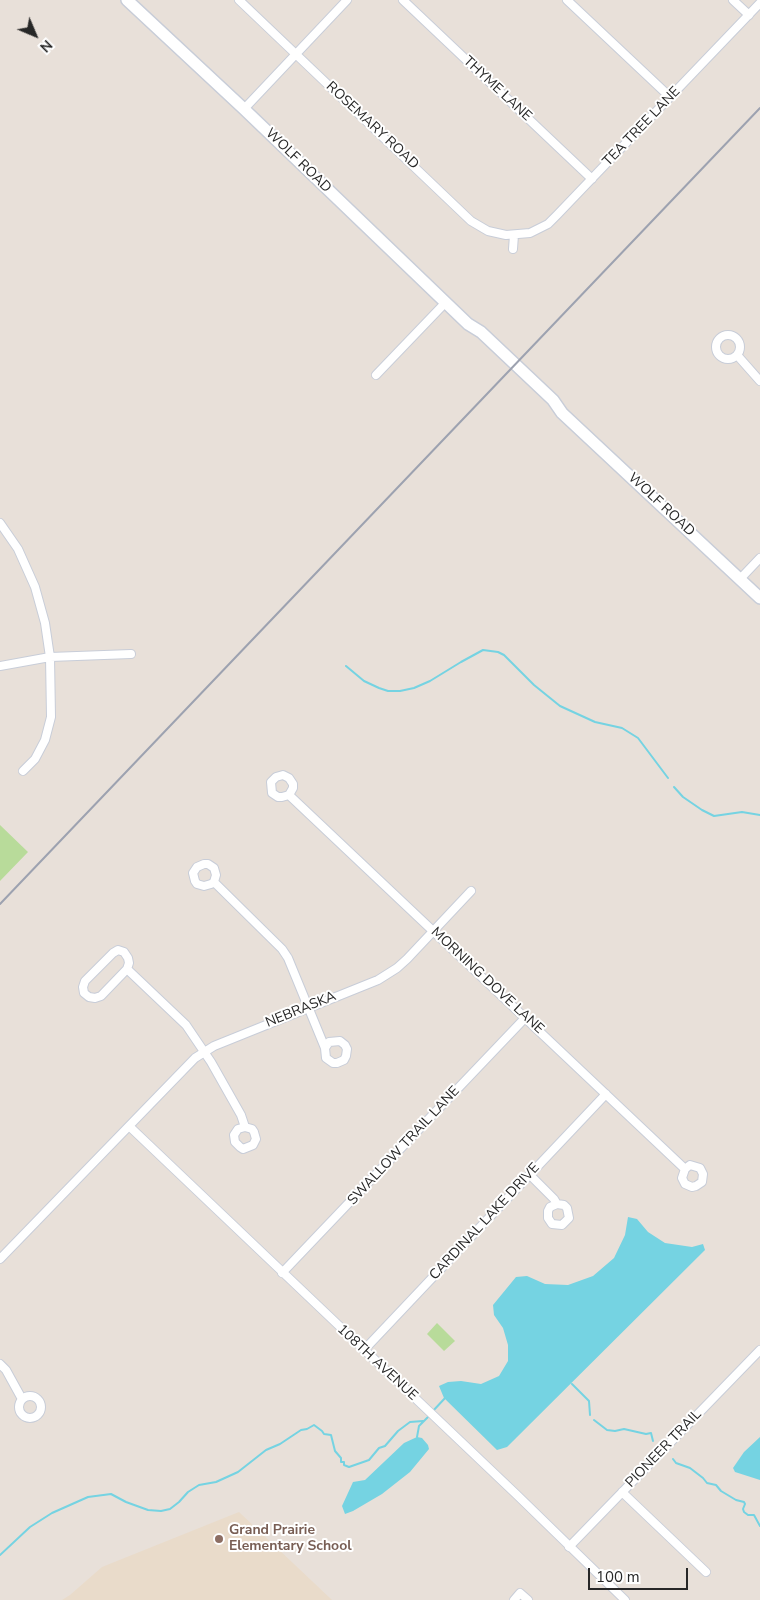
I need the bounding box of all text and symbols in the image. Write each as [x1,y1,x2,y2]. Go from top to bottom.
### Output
north arrow [10,10,60,60]
text: N [36,36,56,56]
street label: THYME LANE [459,53,535,125]
street label: ROSEMARY ROAD [322,79,422,173]
street label: TEA TREE LANE [600,84,684,170]
street label: WOLF ROAD [262,125,334,197]
street label: WOLF ROAD [624,470,698,540]
street label: MORNING DOVE LANE [427,924,547,1038]
street label: NEBRASKA [263,988,339,1032]
street label: SWALLOW TRAIL LANE [345,1083,463,1209]
street label: CARDINAL LAKE DRIVE [426,1160,544,1284]
street label: 108TH AVENUE [333,1321,421,1405]
street label: PIONEER TRAIL [623,1407,705,1491]
place label: Grand Prairie Elementary School [229,1523,352,1555]
marker: Grand Prairie Elementary School [213,1533,225,1545]
scale bar [590,1558,690,1590]
text: 100 m [596,1567,640,1587]

